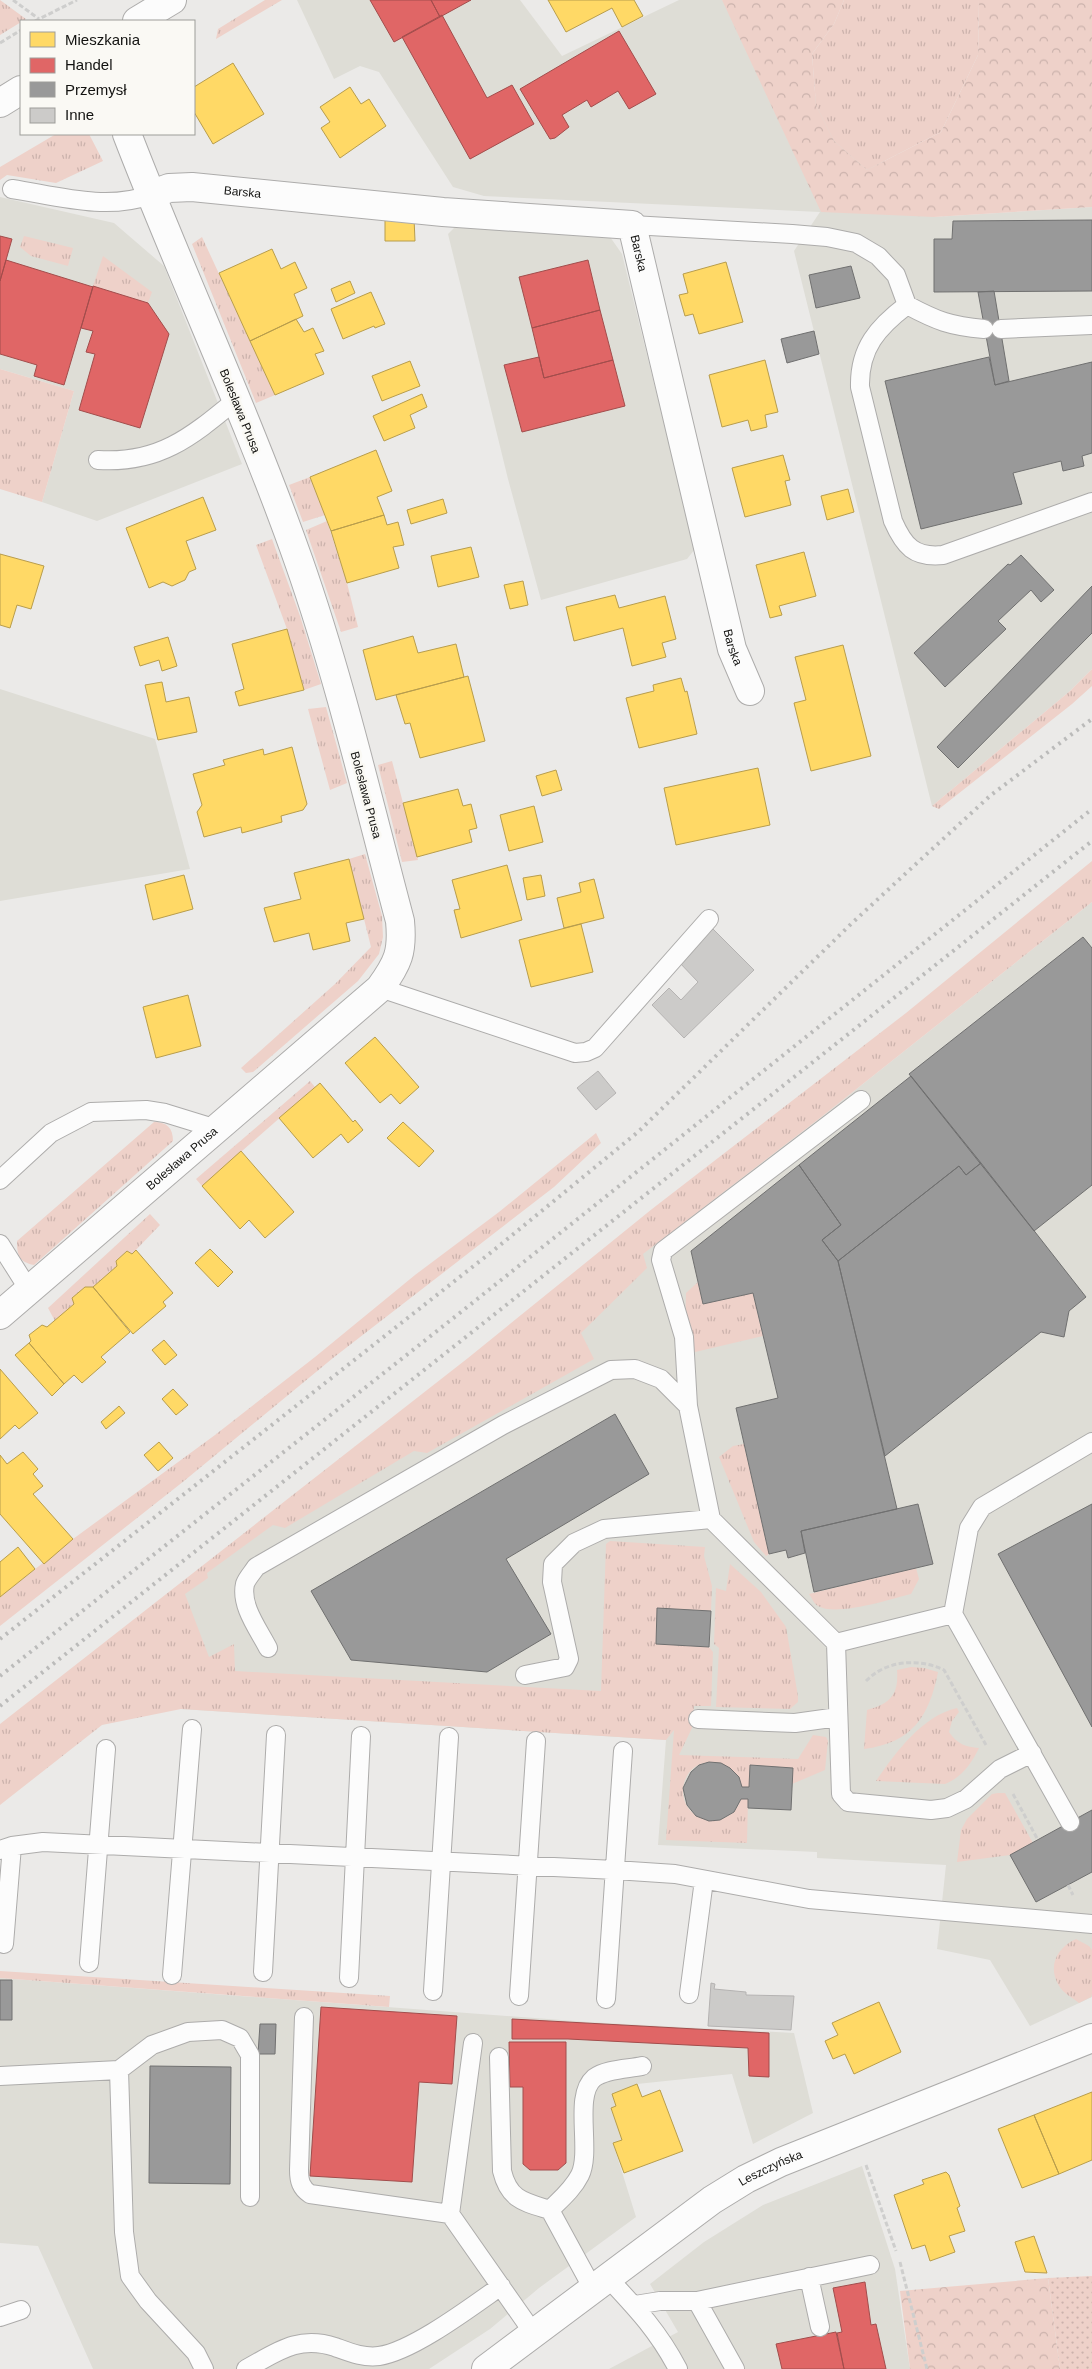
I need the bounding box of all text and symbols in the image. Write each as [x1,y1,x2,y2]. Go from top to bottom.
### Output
legend [20,20,195,135]
text: Mieszkania [65,31,141,48]
text: Handel [65,56,113,73]
text: Przemysł [65,81,127,98]
text: Inne [65,106,94,123]
street label: Barska [223,183,262,201]
street label: Barska [628,233,650,273]
street label: Bolesława Prusa [217,367,263,455]
street label: Barska [721,628,745,668]
street label: Bolesława Prusa [348,750,384,840]
street label: Bolesława Prusa [143,1124,221,1193]
street label: Leszczyńska [736,2147,805,2189]

